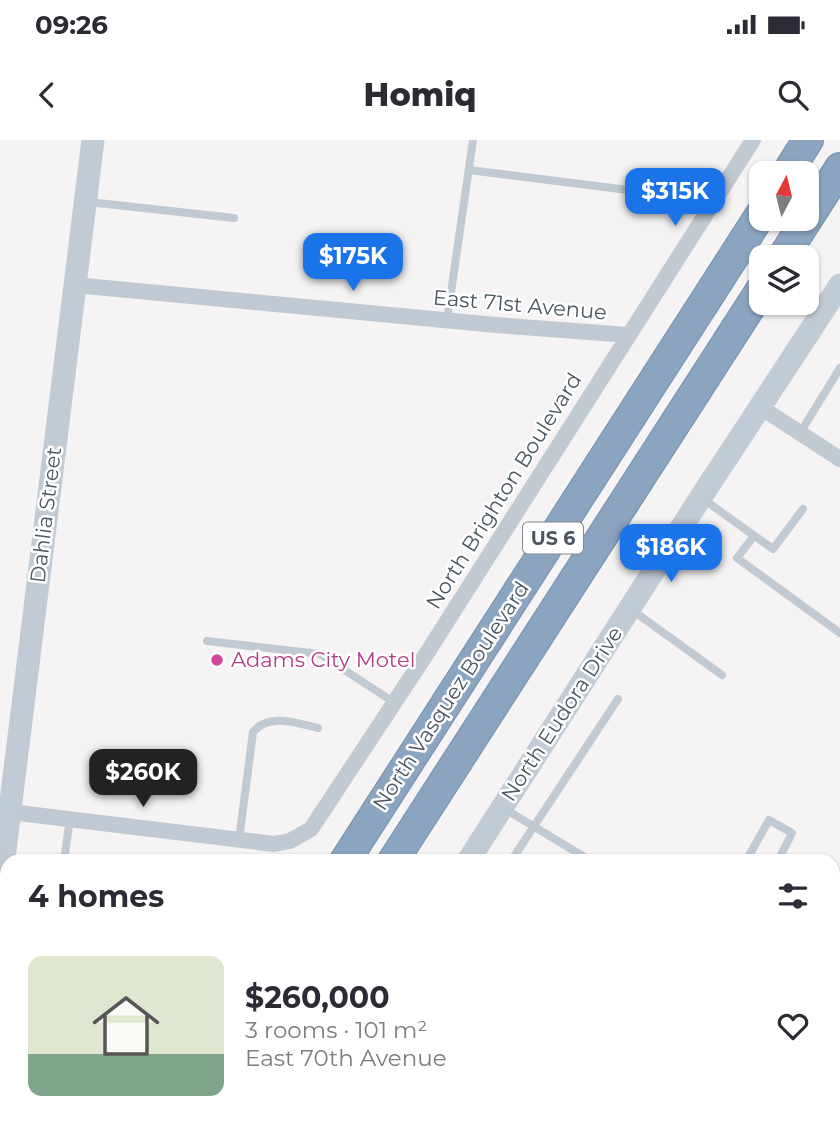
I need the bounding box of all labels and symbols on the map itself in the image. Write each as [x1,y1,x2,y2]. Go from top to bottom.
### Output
north arrow [749,161,819,231]
pin: $315K [626,168,724,228]
pin: $175K [304,234,402,293]
street label: East 71st Avenue [432,284,608,325]
street label: North Brighton Boulevard [421,368,587,613]
street label: Dahlia Street [25,446,66,584]
road number: US 6 [523,522,583,554]
pin: $186K [622,524,720,584]
street label: North Vasquez Boulevard [367,577,534,815]
street label: North Eudora Drive [496,622,627,806]
place label: Adams City Motel [231,647,415,672]
marker: Adams City Motel [209,652,225,668]
pin: $260K [94,750,192,809]

